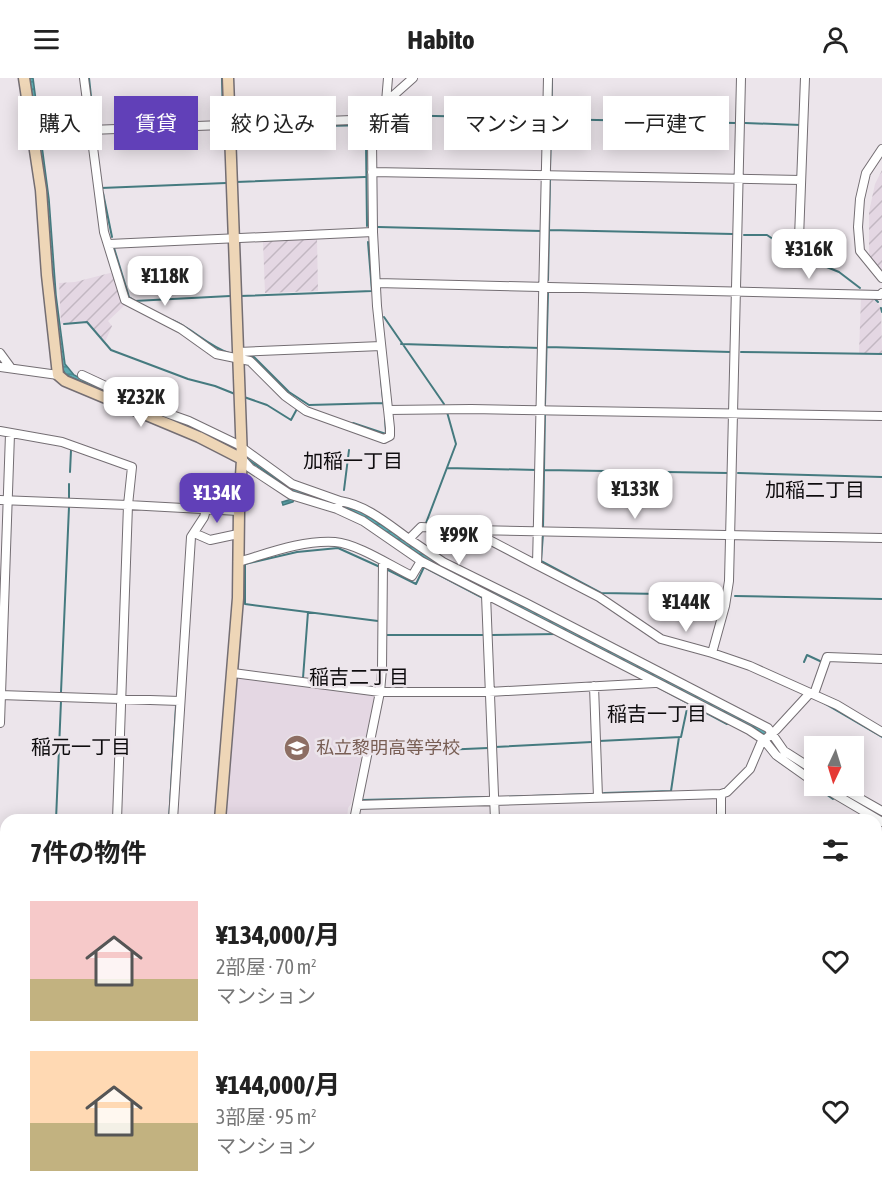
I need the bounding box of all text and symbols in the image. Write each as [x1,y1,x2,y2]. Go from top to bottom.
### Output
icon: menu [30,23,63,56]
icon: person [819,23,852,56]
text: Habito [407,24,475,55]
chip: 購入 [18,96,102,150]
chip: 賃貸 [114,96,198,150]
chip: 絞り込み [210,96,336,150]
chip: 新着 [348,96,432,150]
chip: マンション [444,96,591,150]
chip: 一戸建て [603,96,729,150]
pin: ¥316K [767,229,851,280]
text: ¥316K [786,237,832,260]
pin: ¥118K [123,256,207,307]
text: ¥118K [142,264,188,287]
pin: ¥232K [99,377,183,428]
text: ¥232K [118,385,164,408]
district label: 加稲一丁目 [303,449,403,472]
pin: ¥133K [593,469,677,520]
pin: ¥134K [175,473,259,524]
text: ¥133K [612,477,658,500]
district label: 加稲二丁目 [765,478,865,501]
text: ¥134K [194,481,240,504]
pin: ¥99K [423,515,495,566]
text: ¥99K [440,523,478,546]
pin: ¥144K [644,582,728,633]
text: ¥144K [663,590,709,613]
district label: 稲吉二丁目 [309,665,409,688]
district label: 稲吉一丁目 [607,702,707,725]
school or university icon: 私立黎明高等学校 [282,733,312,763]
district label: 稲元一丁目 [31,735,131,758]
north arrow [804,736,864,796]
map controls [804,736,864,796]
place label: 私立黎明高等学校 [316,737,460,758]
icon: filters [819,834,852,867]
text: 7件の物件 [30,838,146,868]
text: ¥134,000/月 [216,920,340,950]
icon: home [78,925,150,997]
icon: heart [819,945,852,978]
text: 2部屋 · 70 m² [216,955,317,978]
text: マンション [216,984,316,1007]
text: ¥144,000/月 [216,1070,340,1100]
icon: home [78,1075,150,1147]
icon: heart [819,1095,852,1128]
text: 3部屋 · 95 m² [216,1105,317,1128]
text: マンション [216,1134,316,1157]

